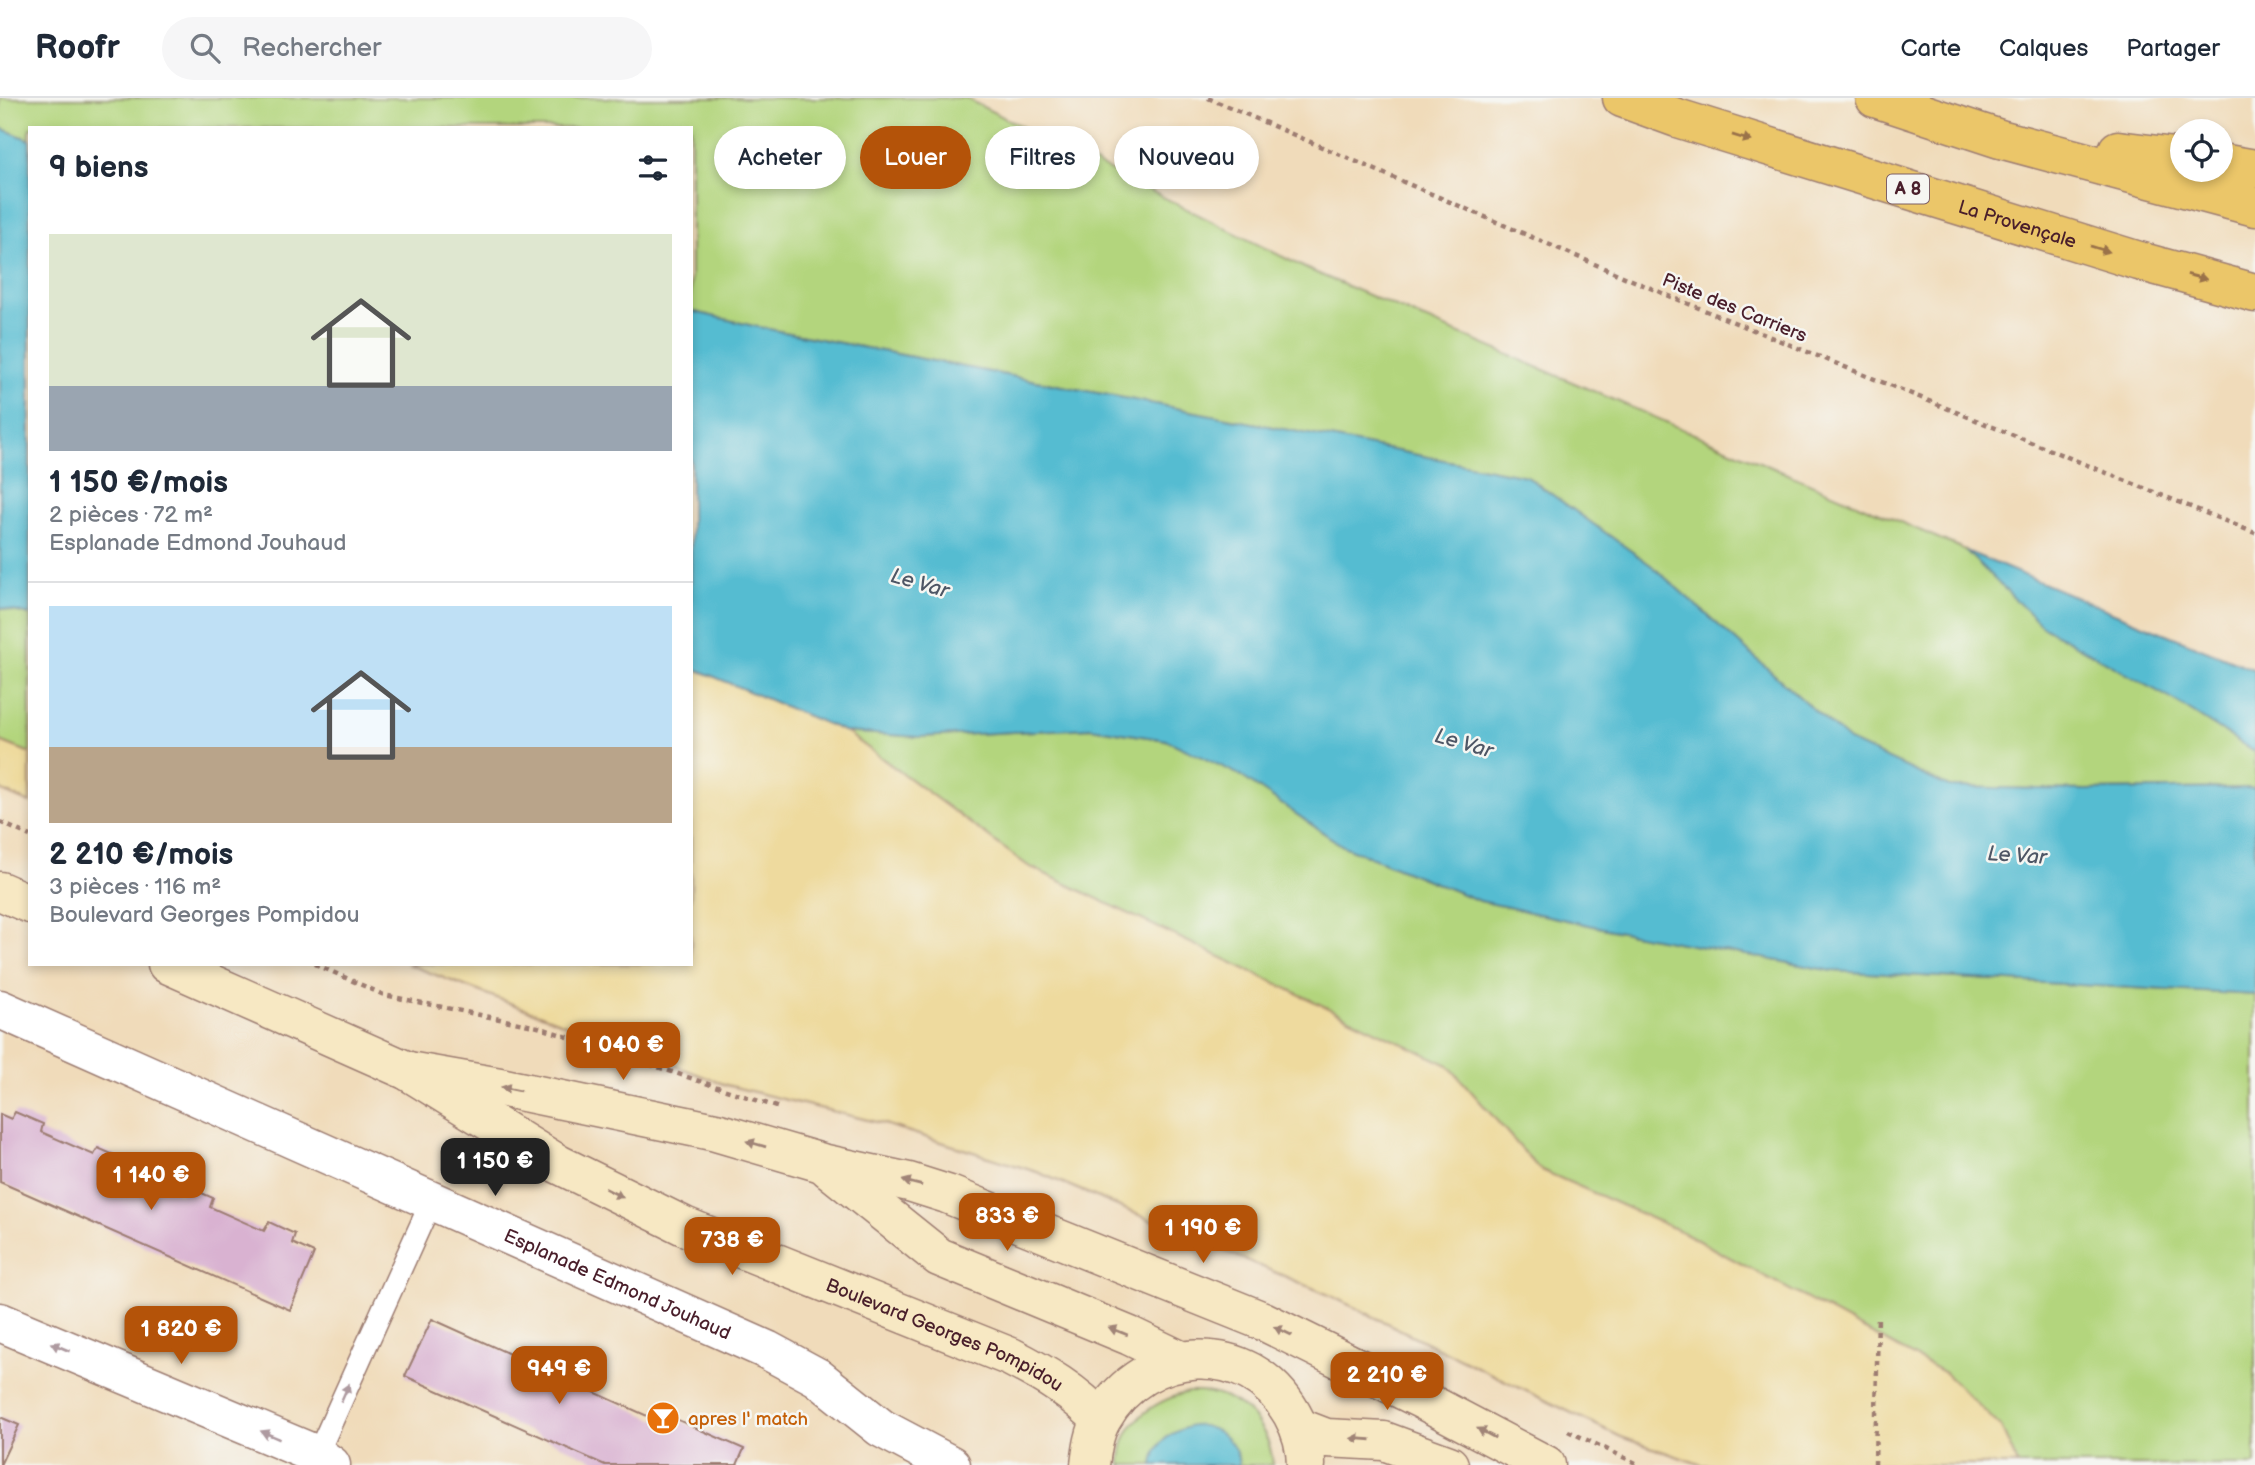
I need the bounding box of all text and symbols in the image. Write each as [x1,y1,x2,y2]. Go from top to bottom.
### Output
search box [162,17,652,80]
text: Roofr [35,28,120,68]
icon: search [186,29,224,67]
text: Rechercher [242,33,381,64]
text: Carte [1901,34,1961,63]
text: Calques [1999,34,2088,63]
text: Partager [2126,34,2220,63]
map controls [2170,119,2233,182]
button: locate [2170,119,2233,182]
chip: Acheter [714,126,846,189]
chip: Louer [860,126,971,189]
chip: Filtres [985,126,1100,189]
chip: Nouveau [1114,126,1259,189]
one-way arrow [1732,134,1753,144]
icon: filters [634,149,672,187]
text: 9 biens [49,150,148,186]
road number: A 8 [1887,174,1929,204]
street label: La Provençale [1955,196,2079,254]
one-way arrow [2090,244,2111,254]
street label: Piste des Carriers [1659,269,1810,348]
one-way arrow [2187,272,2208,282]
icon: home [298,280,424,406]
text: 1 150 €/mois [49,465,228,501]
text: 2 pièces · 72 m² [49,501,213,529]
text: Esplanade Edmond Jouhaud [49,529,346,557]
water label: Le Var [888,563,953,604]
icon: home [298,652,424,778]
water label: Le Var [1432,723,1497,764]
text: 2 210 €/mois [49,837,233,873]
water label: Le Var [1986,841,2049,870]
text: 3 pièces · 116 m² [49,873,221,901]
text: Boulevard Georges Pompidou [49,901,359,929]
pin: 1 040 € [558,1023,688,1082]
text: 1 040 € [582,1031,664,1059]
one-way arrow [500,1084,522,1095]
pin: 1 150 € [430,1138,560,1198]
one-way arrow [745,1138,767,1149]
text: 1 150 € [457,1147,533,1175]
pin: 1 140 € [86,1152,216,1212]
text: 1 140 € [112,1161,190,1189]
one-way arrow [901,1178,922,1188]
one-way arrow [604,1187,624,1198]
pin: 833 € [958,1194,1056,1253]
text: 833 € [975,1202,1039,1230]
pin: 1 190 € [1138,1206,1268,1265]
text: 1 190 € [1165,1214,1241,1242]
pin: 738 € [683,1218,781,1277]
street label: Esplanade Edmond Jouhaud [500,1225,734,1345]
text: 738 € [700,1226,764,1254]
street label: Boulevard Georges Pompidou [822,1274,1067,1397]
pin: 1 820 € [116,1306,246,1366]
text: 1 820 € [141,1315,221,1343]
one-way arrow [1108,1325,1128,1337]
one-way arrow [1273,1325,1293,1337]
one-way arrow [50,1341,70,1353]
pin: 949 € [510,1346,608,1406]
pin: 2 210 € [1322,1352,1452,1412]
text: 949 € [527,1355,591,1383]
text: 2 210 € [1347,1361,1427,1389]
one-way arrow [339,1383,351,1403]
bar icon: apres l' match [644,1399,682,1437]
place label: apres l' match [688,1408,808,1431]
one-way arrow [1476,1427,1496,1439]
one-way arrow [259,1429,280,1440]
one-way arrow [1349,1434,1371,1445]

